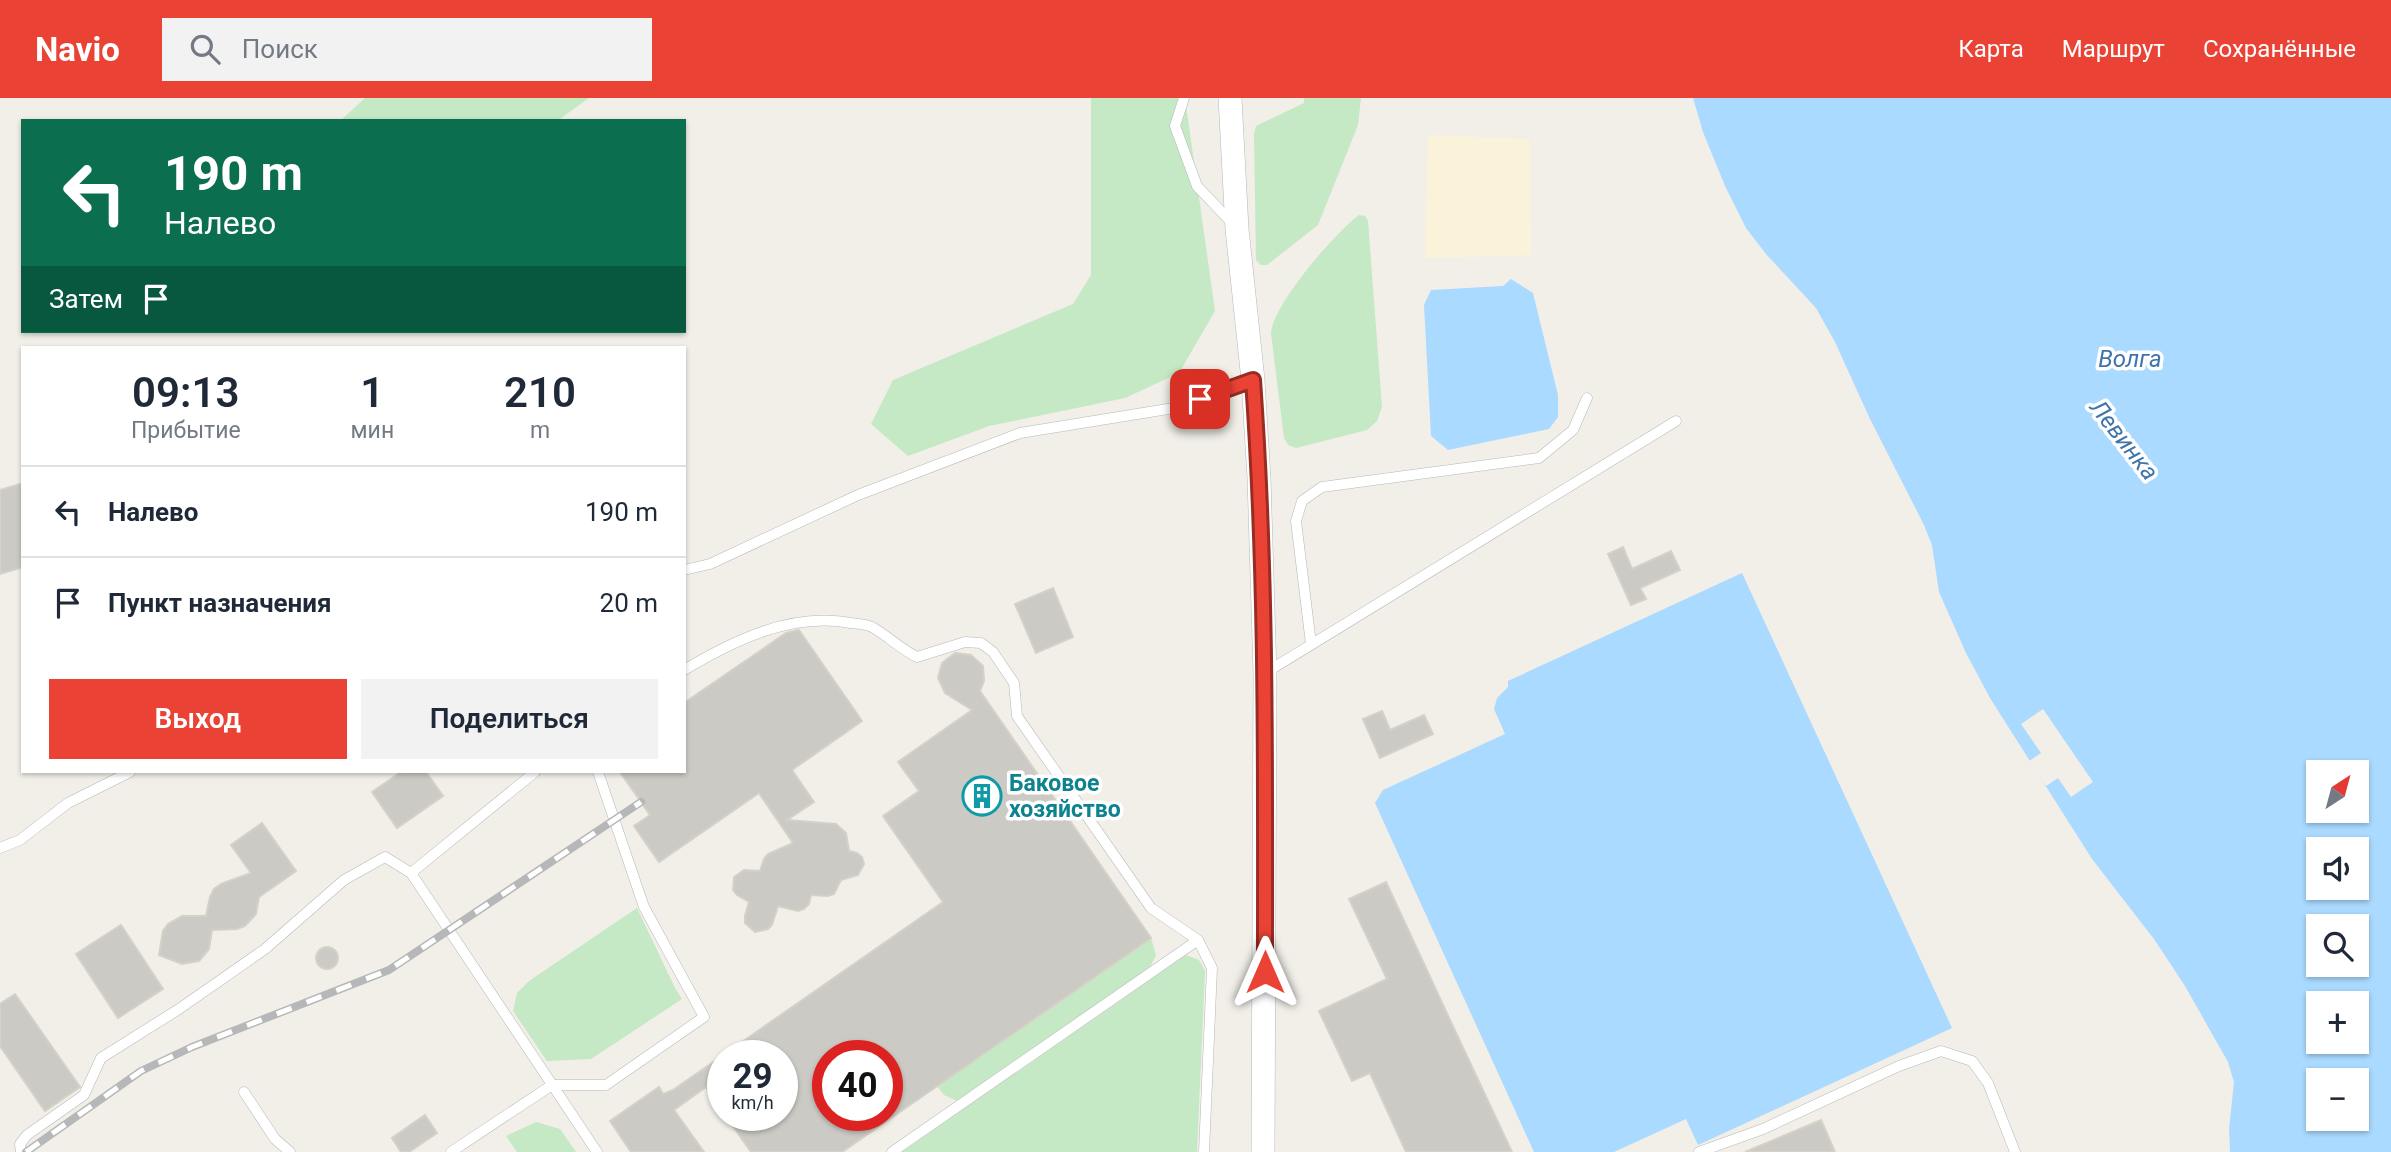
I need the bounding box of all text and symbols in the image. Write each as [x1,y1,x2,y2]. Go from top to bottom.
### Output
search box [162,18,652,81]
text: Navio [35,30,120,69]
icon: search [186,30,224,68]
text: Поиск [242,34,318,64]
text: Карта [1958,35,2024,63]
text: Маршрут [2062,35,2165,63]
text: Сохранённые [2203,35,2356,63]
text: 190 m [164,145,303,202]
icon: left [49,147,140,238]
text: Налево [164,204,276,242]
icon: arrive [137,280,175,318]
text: Затем [49,284,123,314]
water label: Волга [2098,345,2162,373]
text: 09:13 [132,368,239,417]
text: 1 [360,368,384,417]
text: 210 [504,368,576,417]
pin [1170,369,1230,429]
icon: arrive [1181,380,1219,418]
water label: Левинка [2083,393,2164,486]
text: Прибытие [131,417,241,444]
text: мин [351,417,394,444]
text: m [530,417,550,444]
icon: left [49,493,87,531]
text: Налево [108,497,198,527]
text: 190 m [585,497,658,527]
icon: arrive [49,584,87,622]
text: Пункт назначения [108,588,332,618]
text: 20 m [600,588,658,618]
button: Выход [49,679,347,759]
button: Поделиться [361,679,658,759]
north arrow [2306,760,2370,822]
map controls [2306,760,2369,1131]
place label: Баковое хозяйство [1009,770,1121,823]
building icon: Баковое хозяйство [961,775,1003,817]
button: sound [2306,837,2369,900]
button: search [2306,914,2369,977]
position arrow [1228,935,1302,1009]
button: + [2306,991,2369,1054]
speed limit sign: 40 [812,1040,903,1131]
text: 29 [732,1056,773,1097]
button: − [2306,1068,2369,1131]
text: km/h [731,1092,774,1113]

